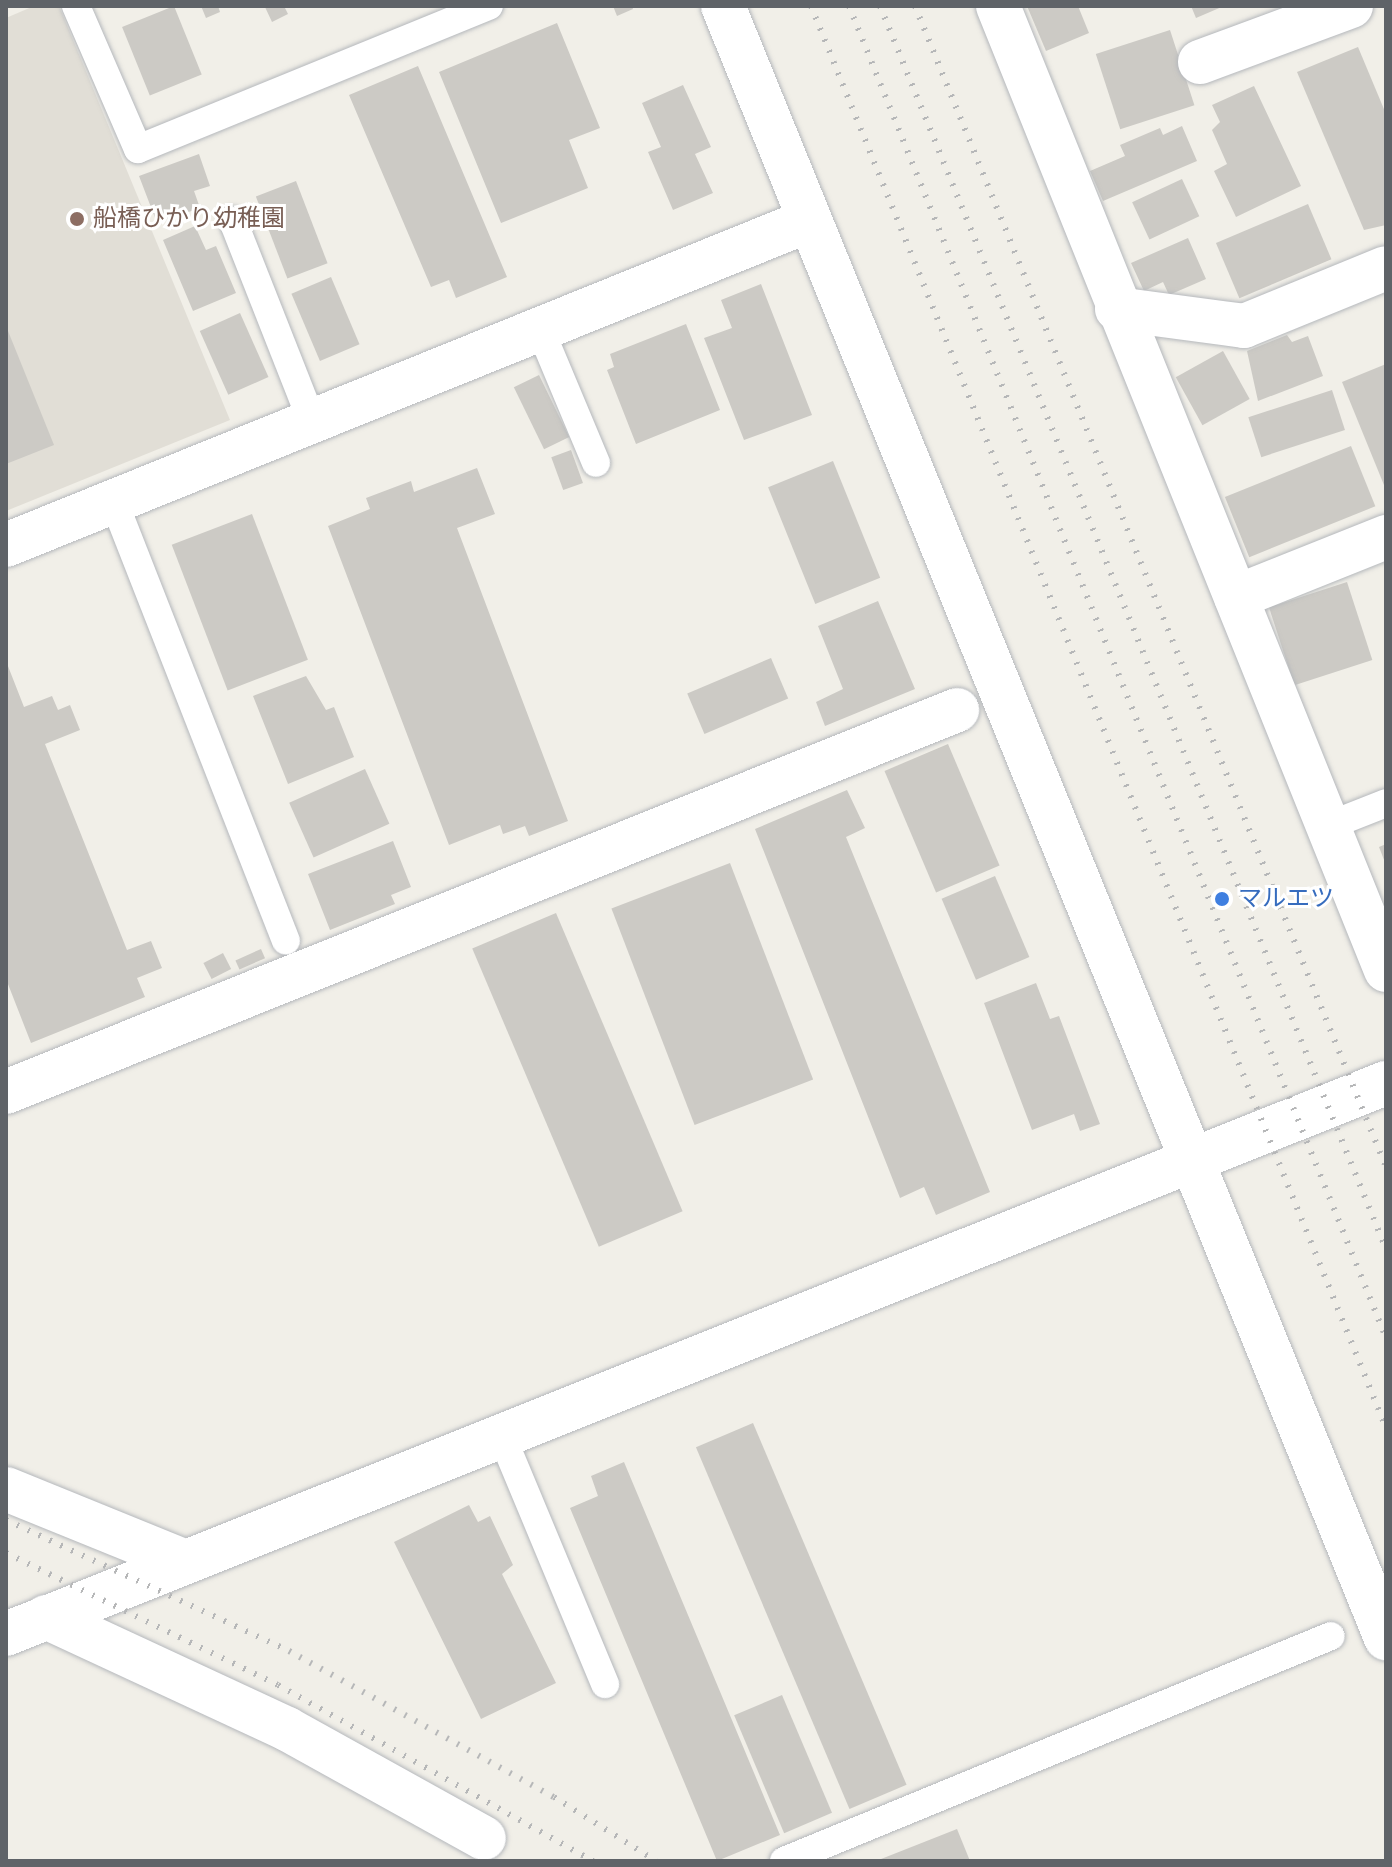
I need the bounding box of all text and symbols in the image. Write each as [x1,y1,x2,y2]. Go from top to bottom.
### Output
place label: 船橋ひかり幼稚園 [93,205,285,233]
marker: 船橋ひかり幼稚園 [68,210,86,228]
place label: マルエツ [1238,885,1334,913]
marker: マルエツ [1213,890,1231,908]

